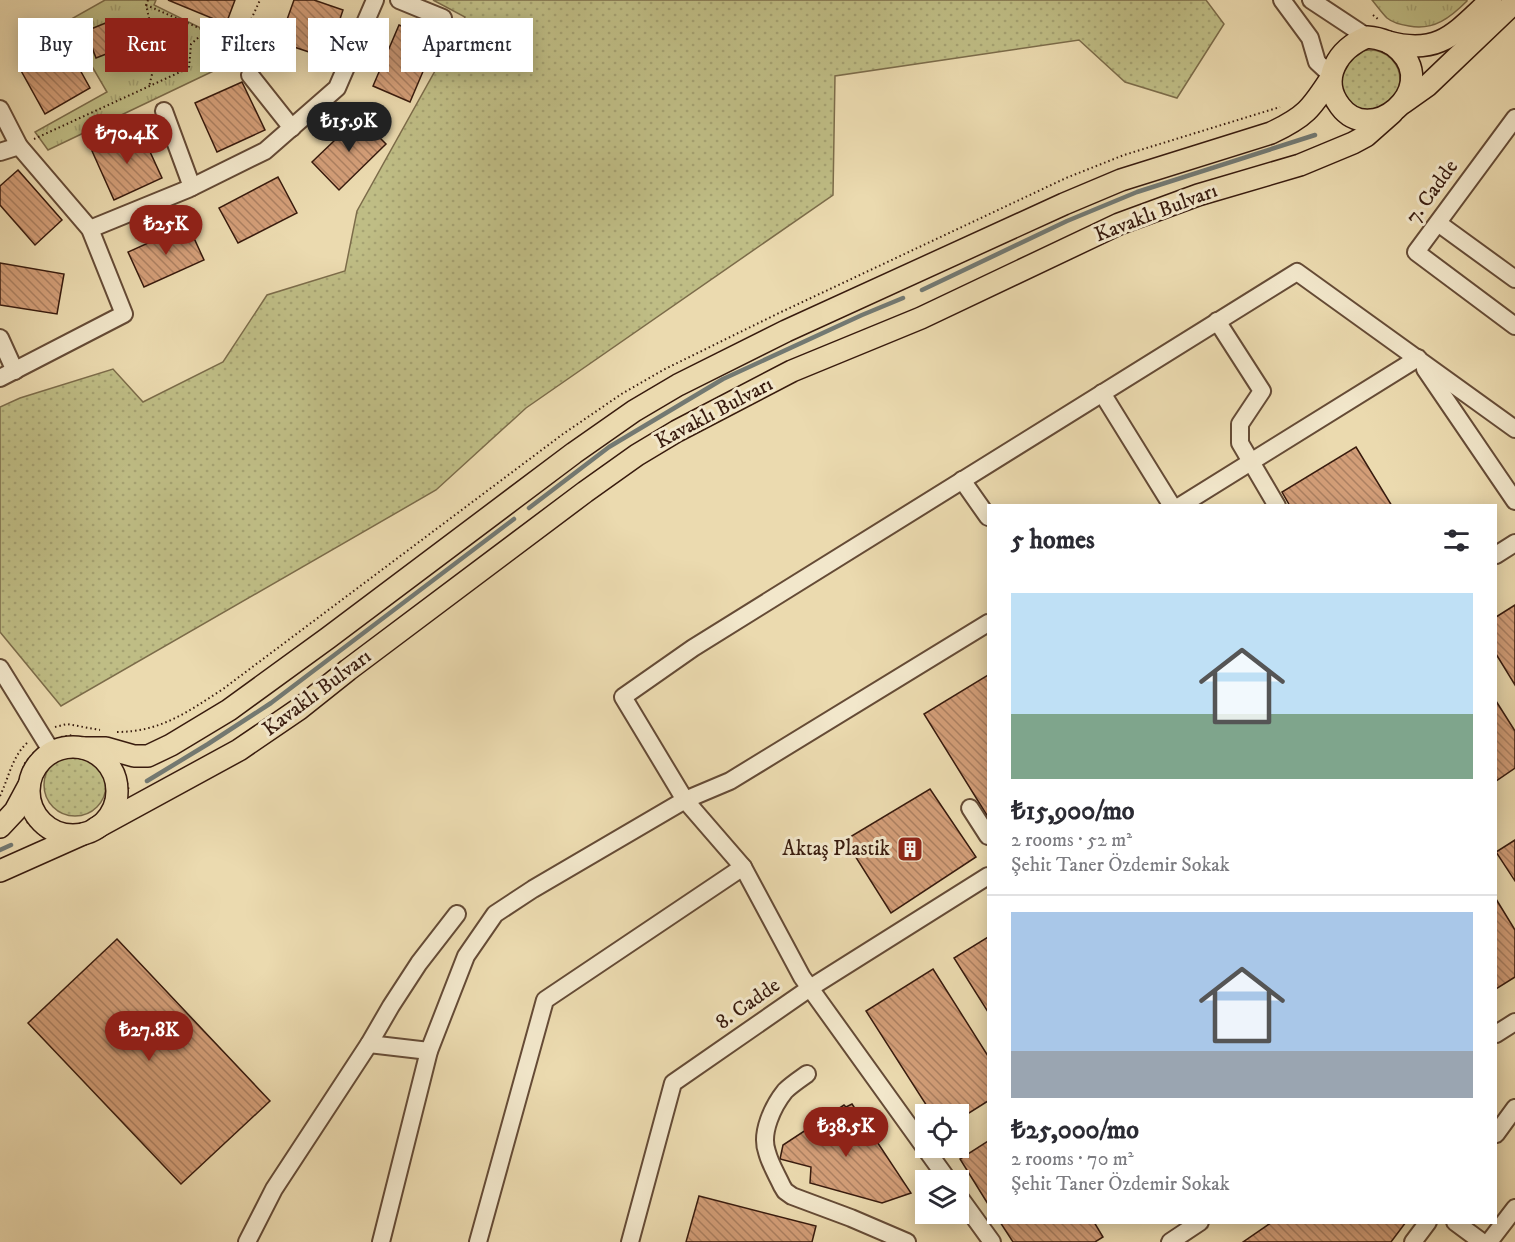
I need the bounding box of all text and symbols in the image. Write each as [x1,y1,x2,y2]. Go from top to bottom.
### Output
chip: Buy [18,18,93,72]
chip: Rent [105,18,188,72]
chip: Filters [200,18,296,72]
chip: New [308,18,389,72]
chip: Apartment [401,18,533,72]
pin: ₺15.9K [300,102,398,153]
text: ₺15.9K [321,109,377,134]
pin: ₺70.4K [78,114,176,165]
text: ₺70.4K [95,121,159,146]
street label: 7. Cadde [1400,155,1464,229]
street label: Kavaklı Bulvarı [1091,178,1221,248]
pin: ₺25K [130,205,202,256]
text: ₺25K [143,212,189,237]
street label: Kavaklı Bulvarı [651,371,777,455]
text: 5 homes [1011,524,1095,557]
icon: filters [1440,524,1473,557]
icon: home [1188,632,1296,740]
street label: Kavaklı Bulvarı [258,644,376,742]
text: ₺15,900/mo [1011,795,1135,828]
text: 2 rooms · 52 m² [1011,828,1132,853]
building icon: Aktaş Plastik [895,834,925,864]
place label: Aktaş Plastik [782,836,891,862]
text: Şehit Taner Özdemir Sokak [1011,853,1230,878]
icon: home [1188,951,1296,1059]
street label: 8. Cadde [711,972,785,1035]
pin: ₺27.8K [100,1011,198,1062]
text: ₺27.8K [119,1018,179,1043]
map controls [915,1104,969,1224]
button: locate [915,1104,969,1158]
pin: ₺38.5K [797,1107,895,1158]
text: ₺38.5K [817,1114,875,1139]
text: ₺25,000/mo [1011,1114,1139,1147]
text: 2 rooms · 70 m² [1011,1147,1134,1172]
button: layers [915,1170,969,1224]
text: Şehit Taner Özdemir Sokak [1011,1172,1230,1197]

